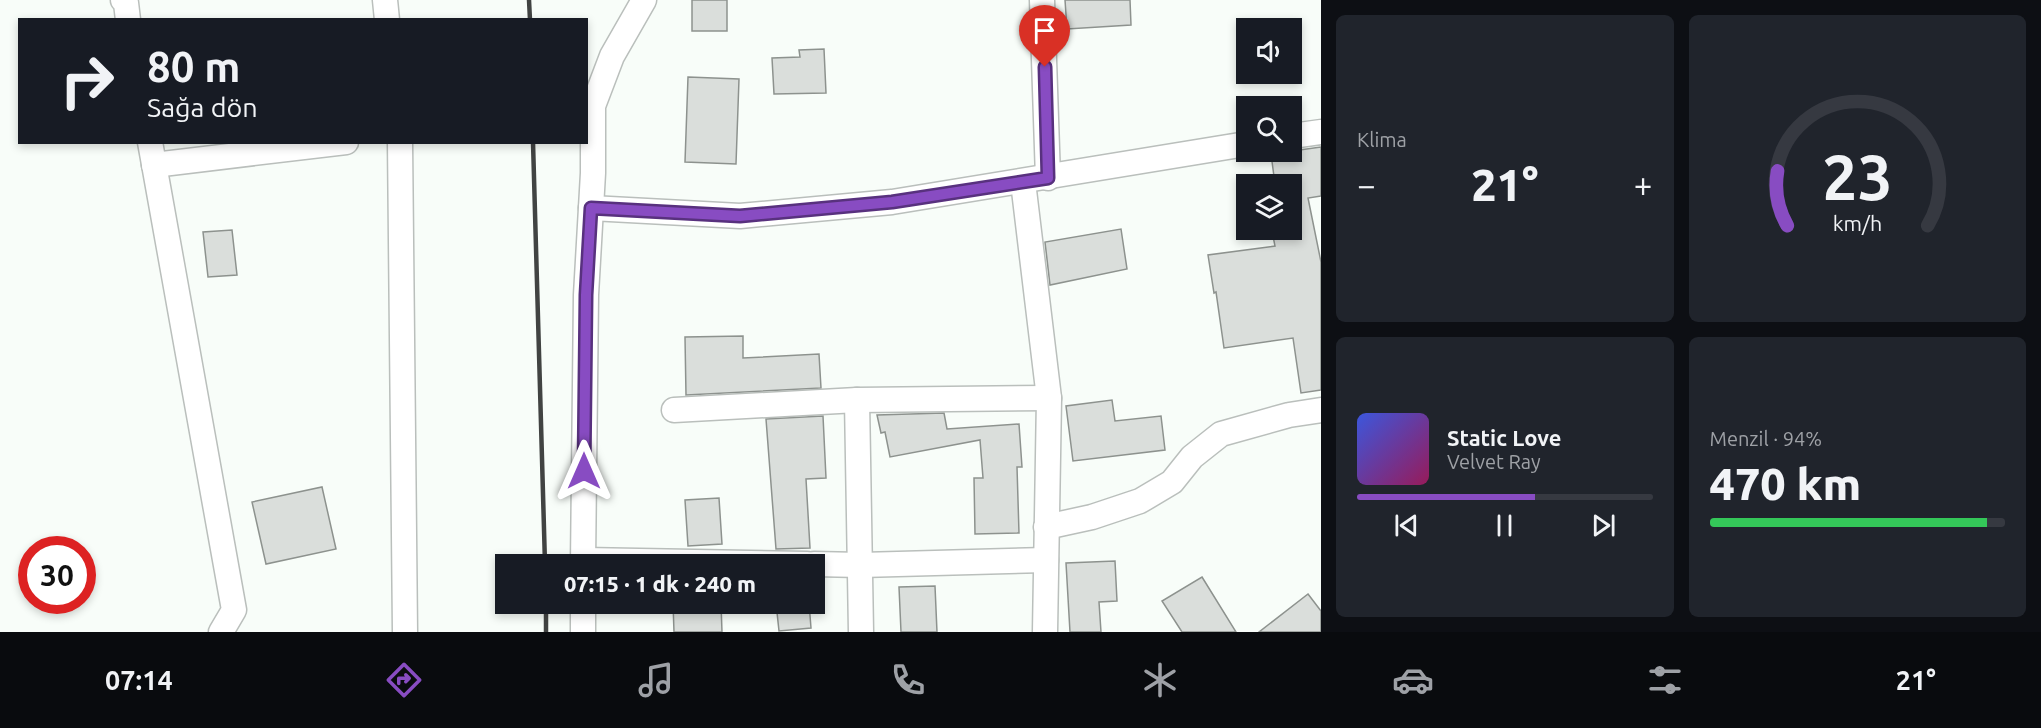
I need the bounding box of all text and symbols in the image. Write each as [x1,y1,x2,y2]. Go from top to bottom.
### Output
pin [1019,5,1070,67]
icon: arrive [1028,14,1061,47]
map controls [1236,18,1302,240]
button: sound [1236,18,1302,84]
icon: right [48,42,126,120]
text: 80 m [147,43,241,90]
text: Sağa dön [147,92,258,122]
button: search [1236,96,1302,162]
text: Klima [1357,128,1407,151]
text: 23 [1822,142,1892,212]
text: 21° [1471,159,1538,210]
text: − [1357,166,1376,203]
text: + [1634,166,1652,203]
button: layers [1236,174,1302,240]
text: km/h [1832,211,1882,235]
text: Static Love [1447,425,1562,450]
text: Menzil · 94% [1710,427,1822,450]
position arrow [552,439,616,503]
text: Velvet Ray [1447,450,1541,473]
text: 470 km [1710,458,1861,509]
icon: previous [1390,509,1423,542]
icon: pause [1488,509,1521,542]
icon: next [1587,509,1620,542]
speed limit sign: 30 [18,536,96,614]
text: 07:15 · 1 dk · 240 m [564,571,756,596]
icon: directions [383,659,425,701]
icon: music [635,659,677,701]
icon: phone [887,659,929,701]
icon: climate [1139,659,1181,701]
icon: car [1392,659,1434,701]
icon: filters [1644,659,1686,701]
text: 07:14 [105,665,173,695]
text: 21° [1896,665,1936,695]

